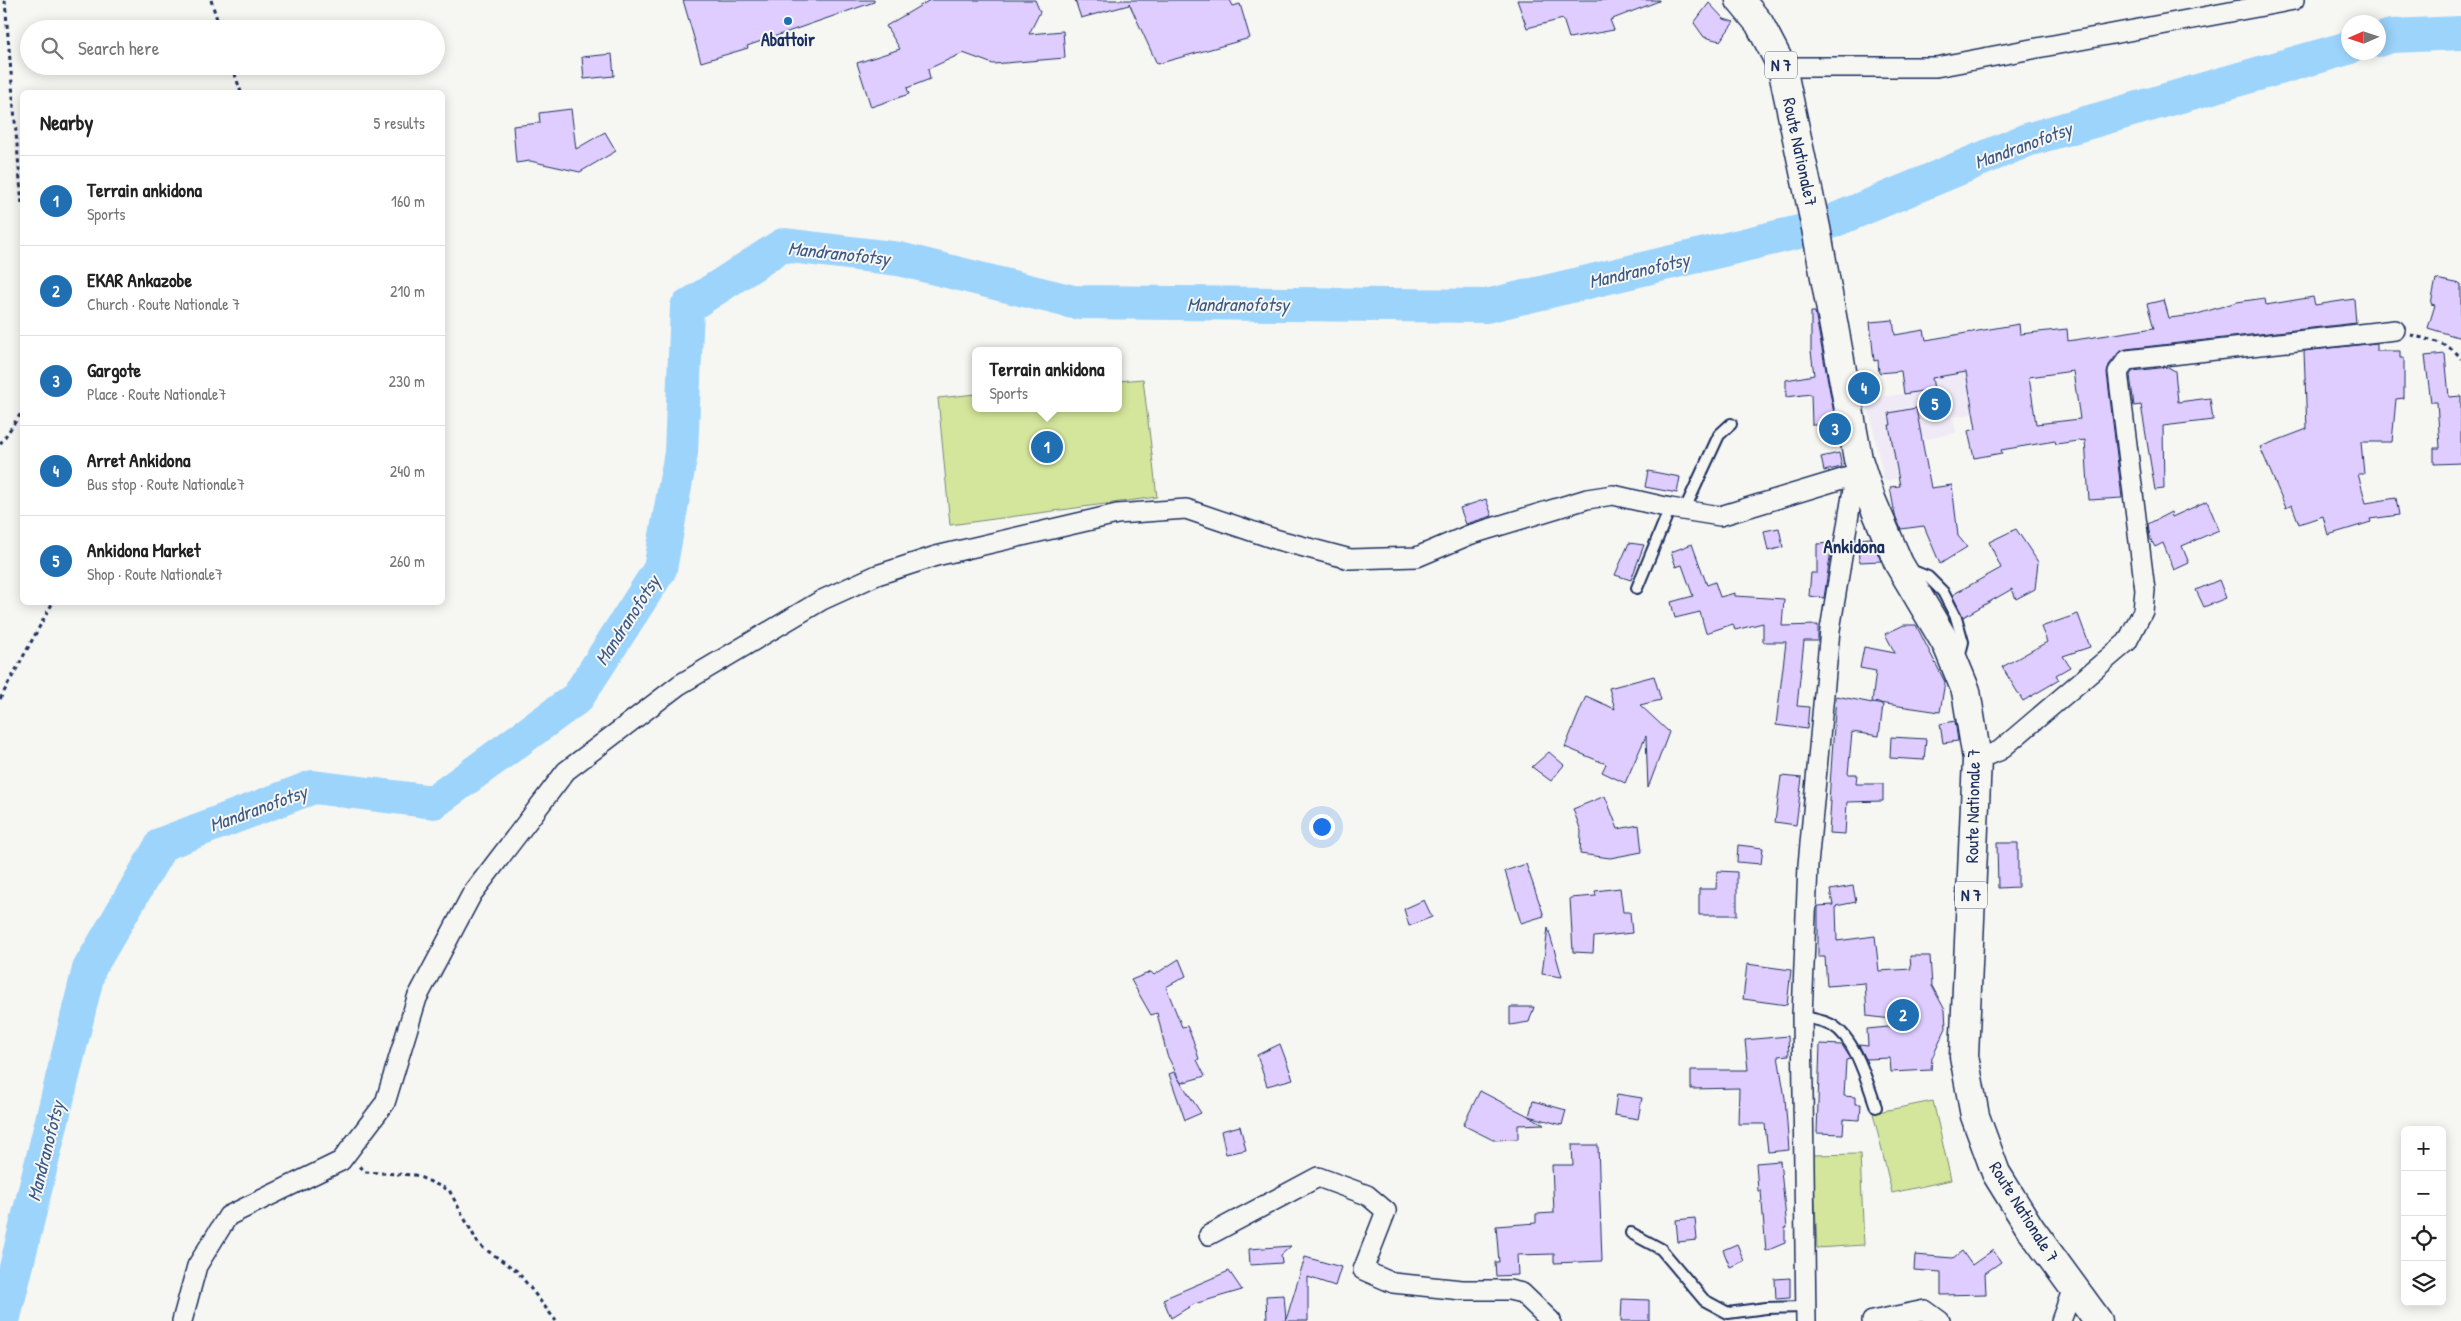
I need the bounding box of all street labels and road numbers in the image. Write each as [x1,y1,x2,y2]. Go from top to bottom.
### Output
road number: N 7 [1765,52,1797,78]
street label: Route Nationale7 [1777,95,1824,209]
street label: Route Nationale 7 [1959,748,1986,863]
road number: N 7 [1955,882,1987,908]
street label: Route Nationale 7 [1984,1157,2065,1267]

